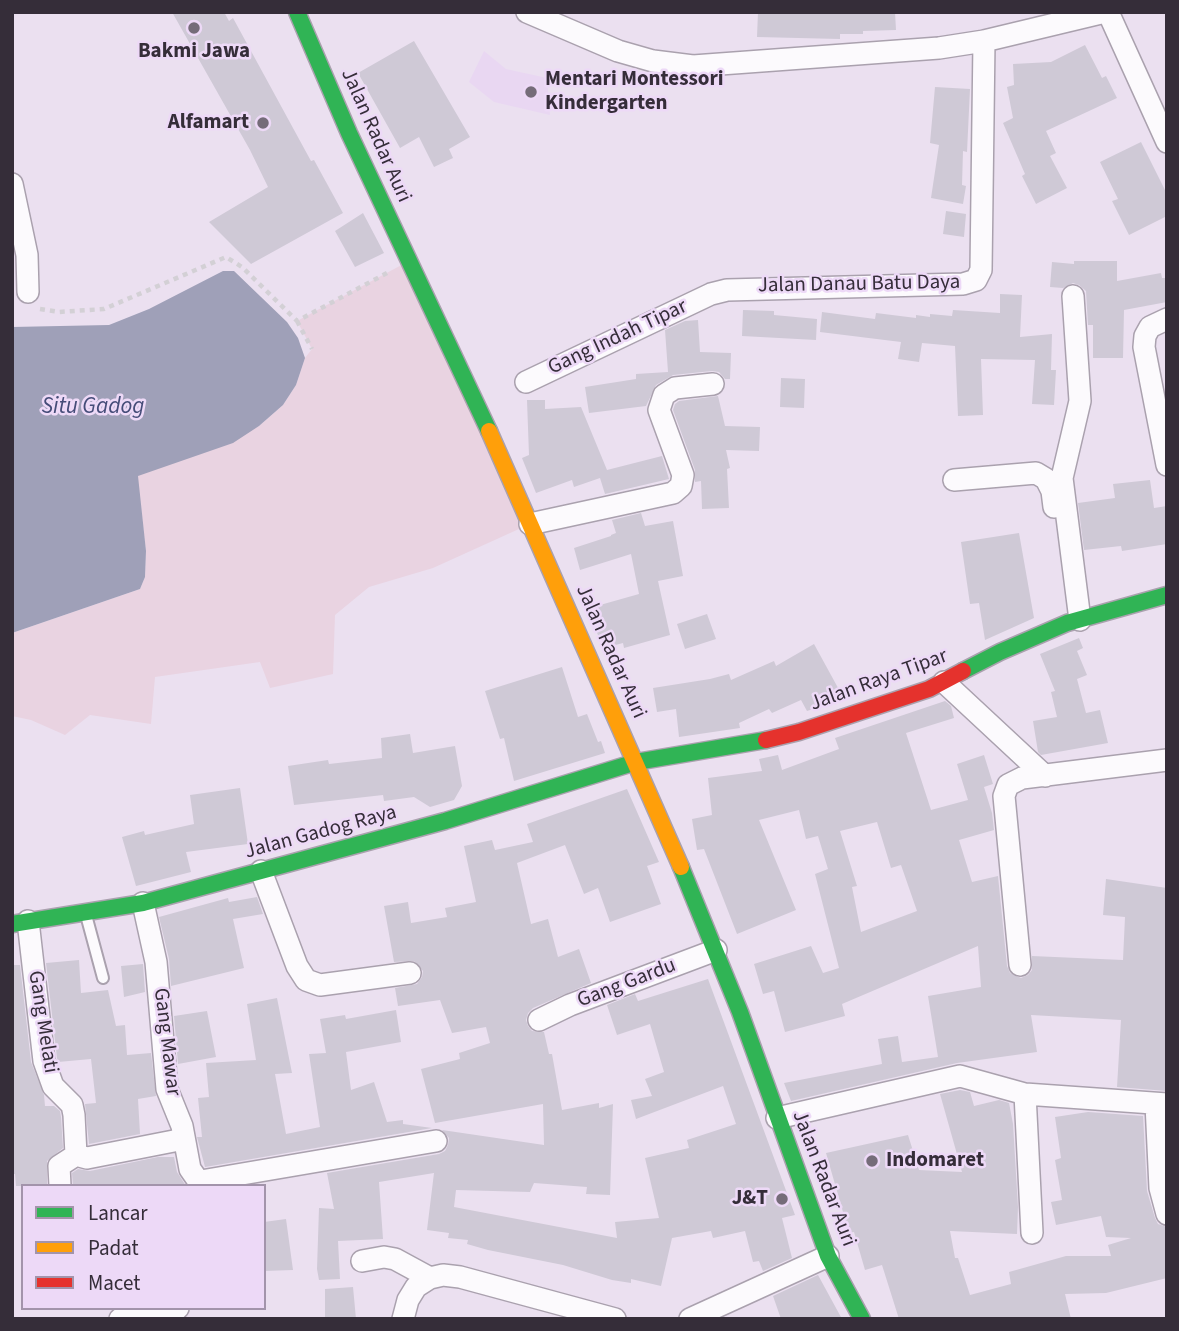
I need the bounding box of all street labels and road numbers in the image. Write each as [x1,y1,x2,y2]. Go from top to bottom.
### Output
street label: Jalan Radar Auri [334,65,416,207]
street label: Jalan Danau Batu Daya [758,271,960,299]
street label: Gang Indah Tipar [545,295,691,381]
street label: Jalan Radar Auri [569,581,651,723]
street label: Jalan Raya Tipar [807,644,951,718]
street label: Jalan Gadog Raya [242,801,400,865]
street label: Gang Gardu [574,954,680,1014]
street label: Gang Melati [21,969,63,1075]
street label: Gang Mawar [147,987,185,1097]
street label: Jalan Radar Auri [786,1107,860,1251]

